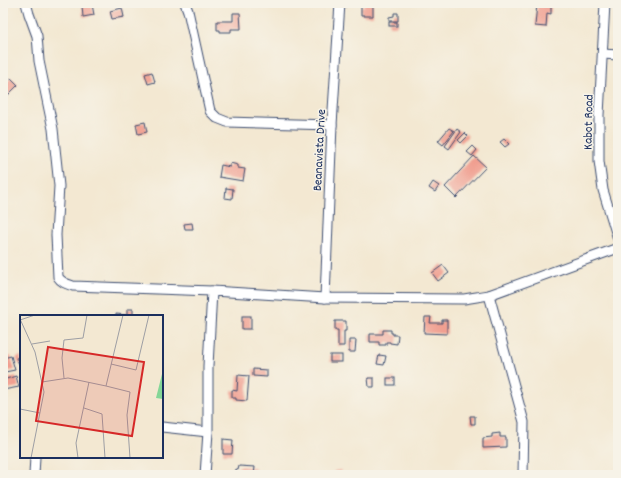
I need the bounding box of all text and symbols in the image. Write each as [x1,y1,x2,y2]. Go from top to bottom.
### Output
street label: Kabot Road [580,94,599,150]
street label: Beanavista Drive [309,108,332,192]
inset map [20,315,163,458]

